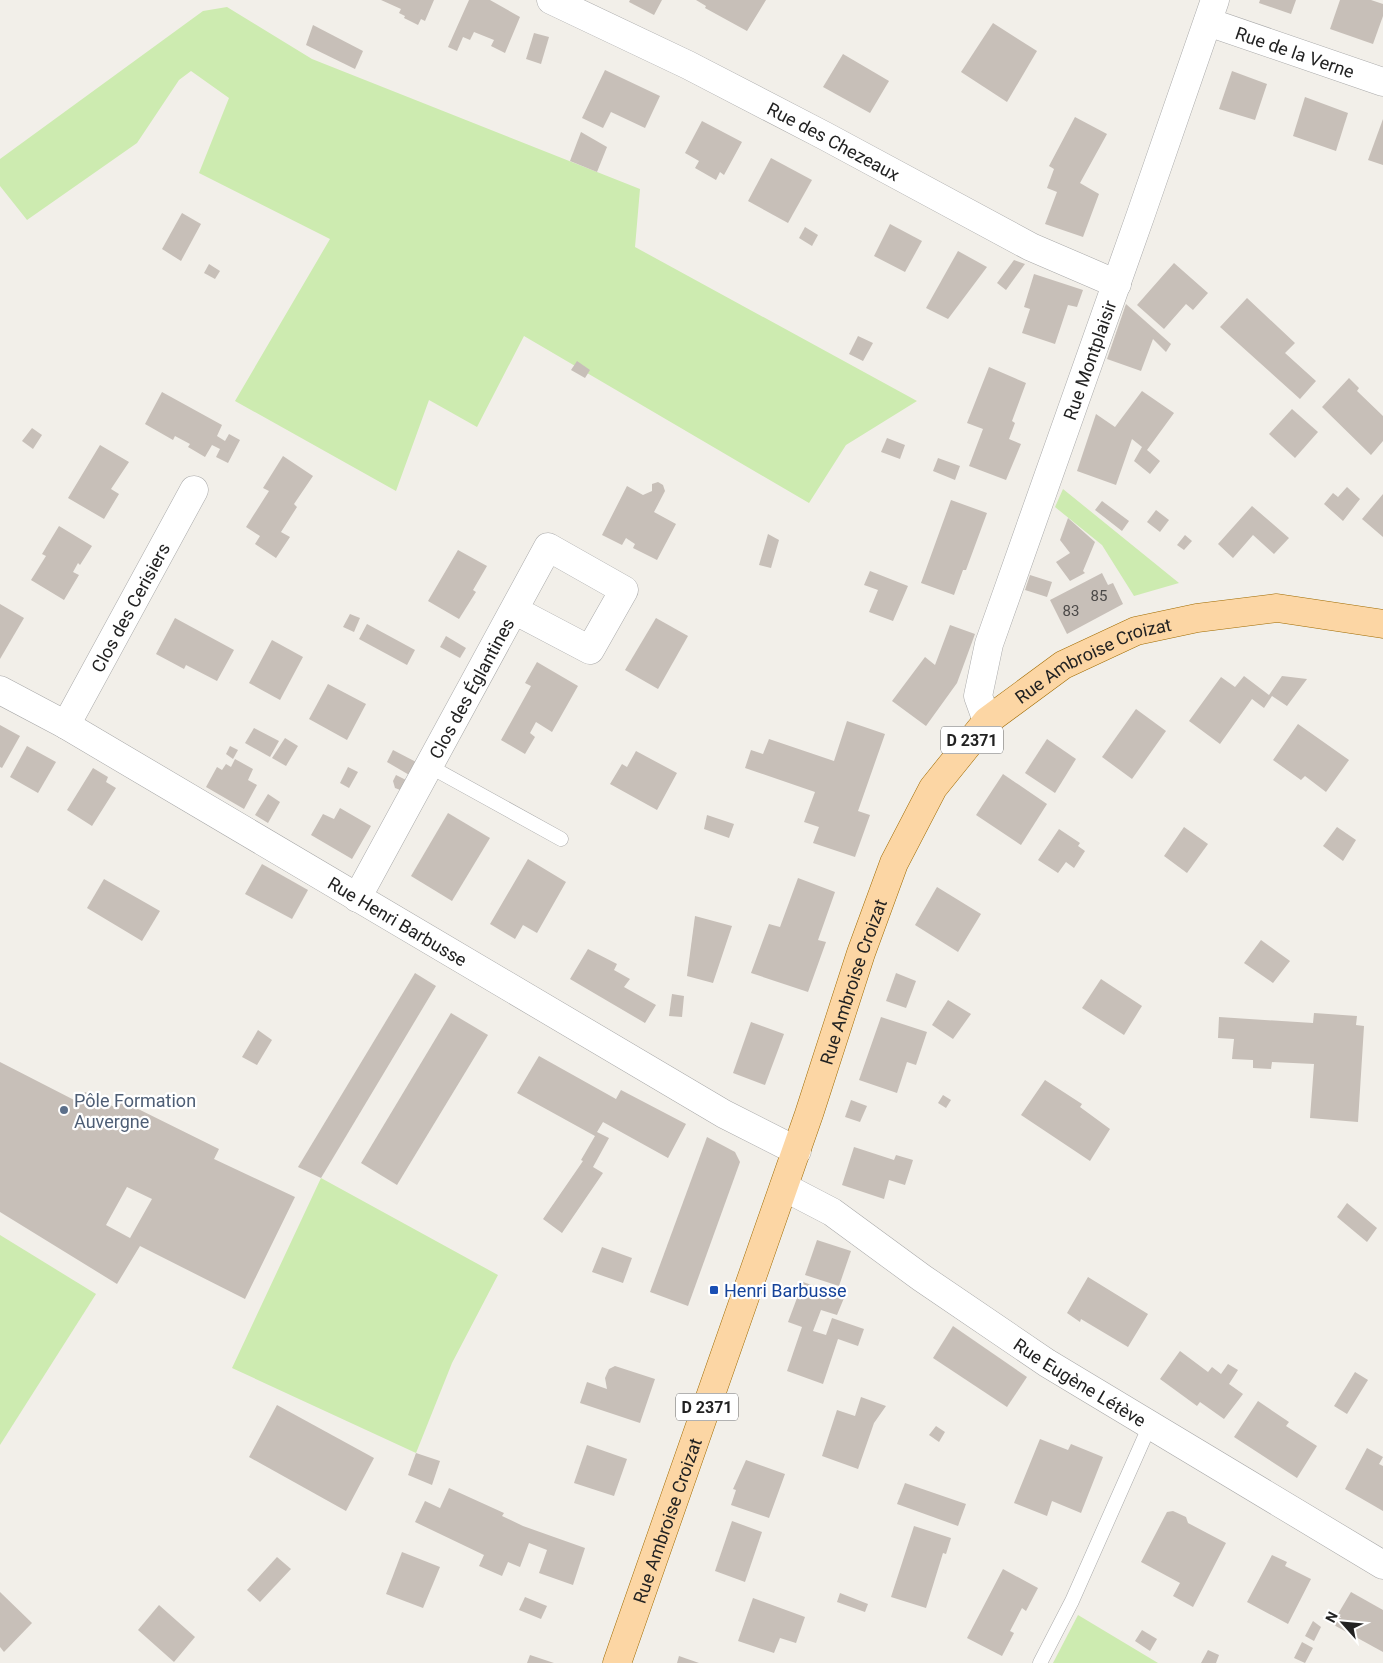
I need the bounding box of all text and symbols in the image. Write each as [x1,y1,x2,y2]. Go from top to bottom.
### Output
street label: Rue de la Verne [1233,22,1357,82]
street label: Rue des Chezeaux [764,98,903,185]
street label: Rue Montplaisir [1059,297,1120,423]
street label: Clos des Cerisiers [86,539,174,676]
house number: 85 [1091,587,1107,605]
house number: 83 [1063,602,1079,620]
street label: Rue Ambroise Croizat [1011,613,1173,708]
street label: Clos des Églantines [424,614,518,762]
road number: D 2371 [941,726,1003,754]
street label: Rue Henri Barbusse [324,872,471,970]
street label: Rue Ambroise Croizat [815,896,891,1067]
place label: Pôle Formation Auvergne [74,1090,196,1132]
marker: Pôle Formation Auvergne [58,1104,70,1116]
place label: Henri Barbusse [724,1280,847,1301]
marker: Henri Barbusse [708,1284,720,1296]
street label: Rue Eugène Létève [1010,1333,1150,1431]
road number: D 2371 [676,1394,738,1420]
street label: Rue Ambroise Croizat [628,1435,705,1606]
north arrow [1318,1598,1368,1648]
text: N [1322,1609,1341,1625]

